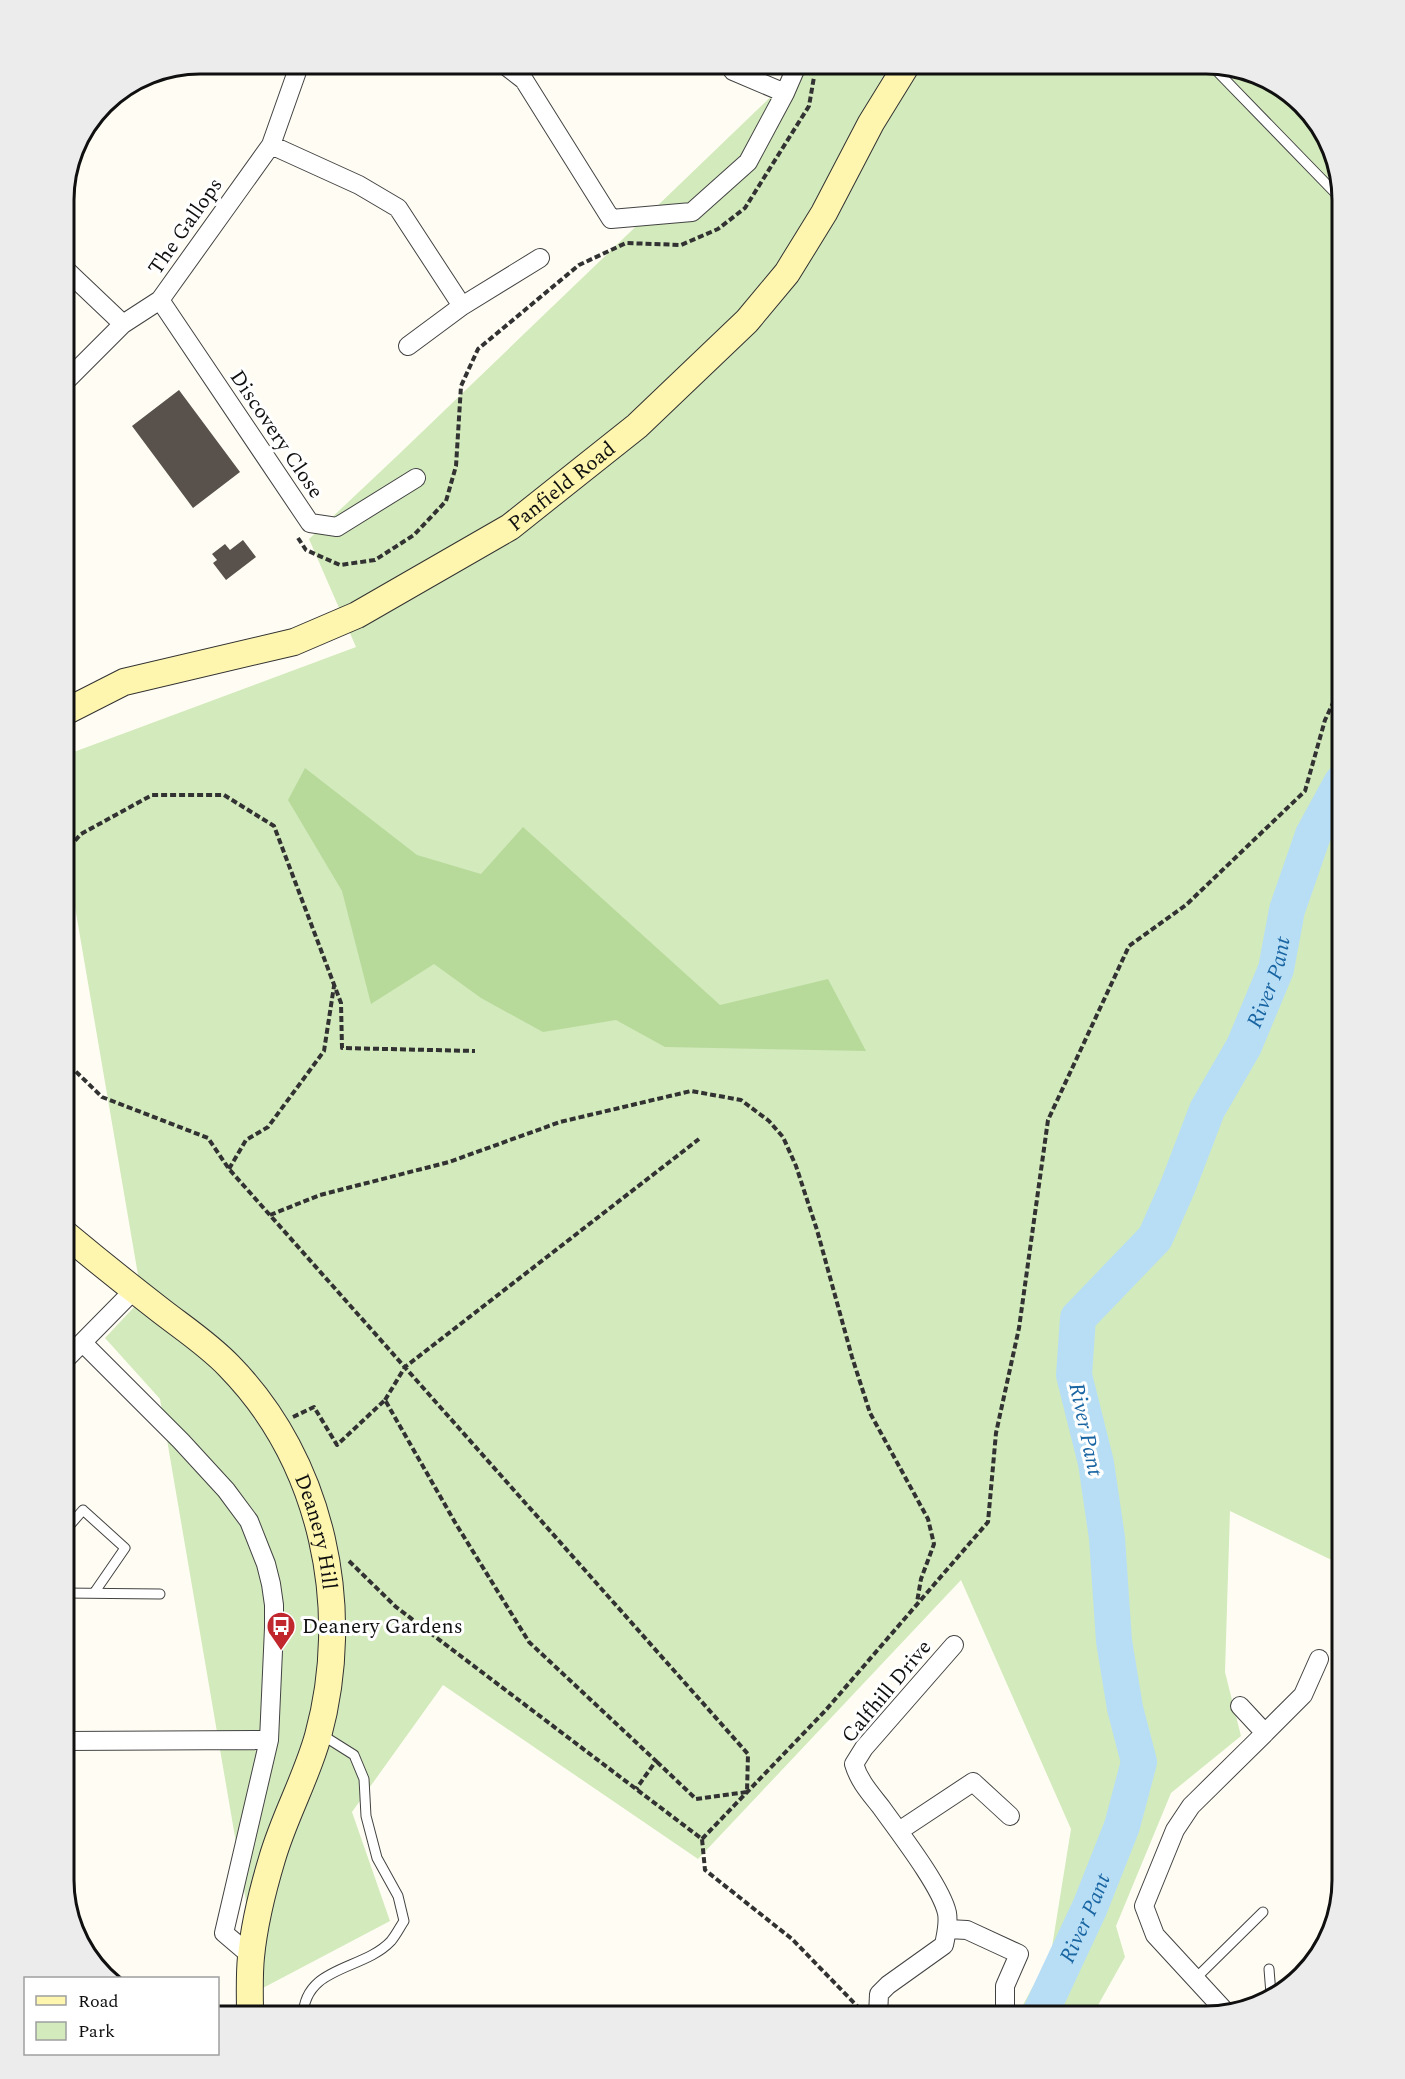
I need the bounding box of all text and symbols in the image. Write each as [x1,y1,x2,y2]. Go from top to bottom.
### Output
street label: The Gallops [140,171,231,282]
street label: Discovery Close [221,364,331,505]
street label: Panfield Road [501,434,623,540]
water label: River Pant [1238,933,1300,1033]
water label: River Pant [1060,1380,1112,1480]
street label: Deanery Hill [285,1469,345,1591]
bus stop icon: Deanery Gardens [265,1610,297,1652]
place label: Deanery Gardens [302,1611,463,1643]
street label: Calfhill Drive [834,1633,940,1750]
water label: River Pant [1051,1868,1120,1969]
legend [24,1977,219,2055]
text: Road [78,1988,119,2015]
text: Park [78,2018,115,2045]

